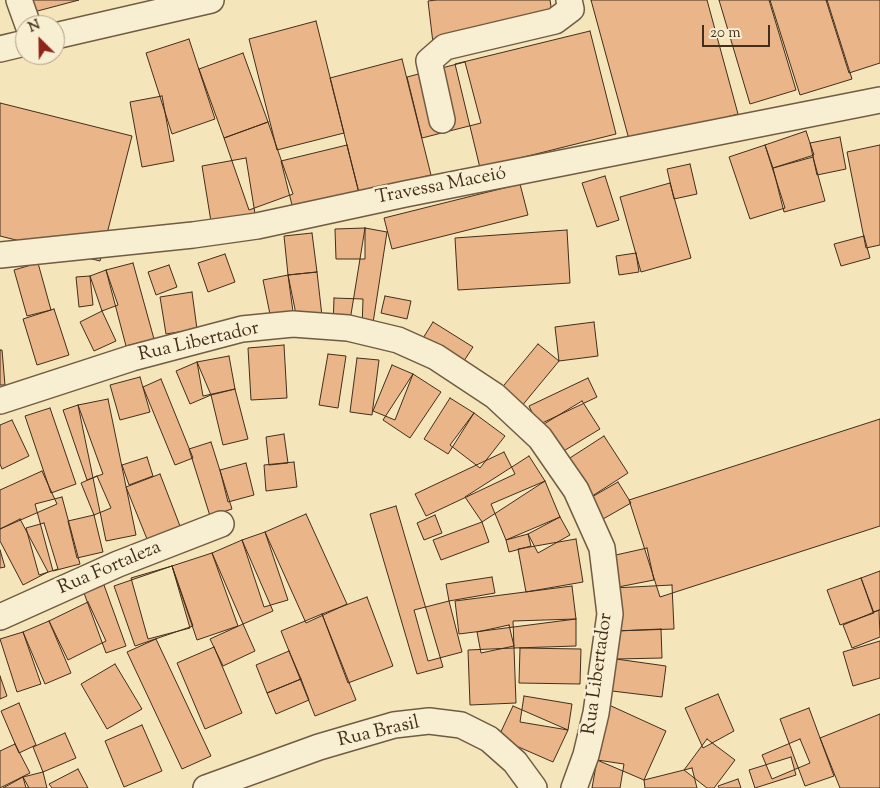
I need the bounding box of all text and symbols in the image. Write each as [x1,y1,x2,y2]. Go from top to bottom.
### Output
north arrow [15,15,65,65]
scale bar [705,15,772,47]
text: N [25,16,44,39]
text: 20 m [710,23,741,44]
street label: Travessa Maceió [374,163,508,211]
street label: Rua Libertador [137,318,261,368]
street label: Rua Fortaleza [55,537,165,601]
street label: Rua Libertador [579,612,619,736]
street label: Rua Brasil [336,713,422,753]

